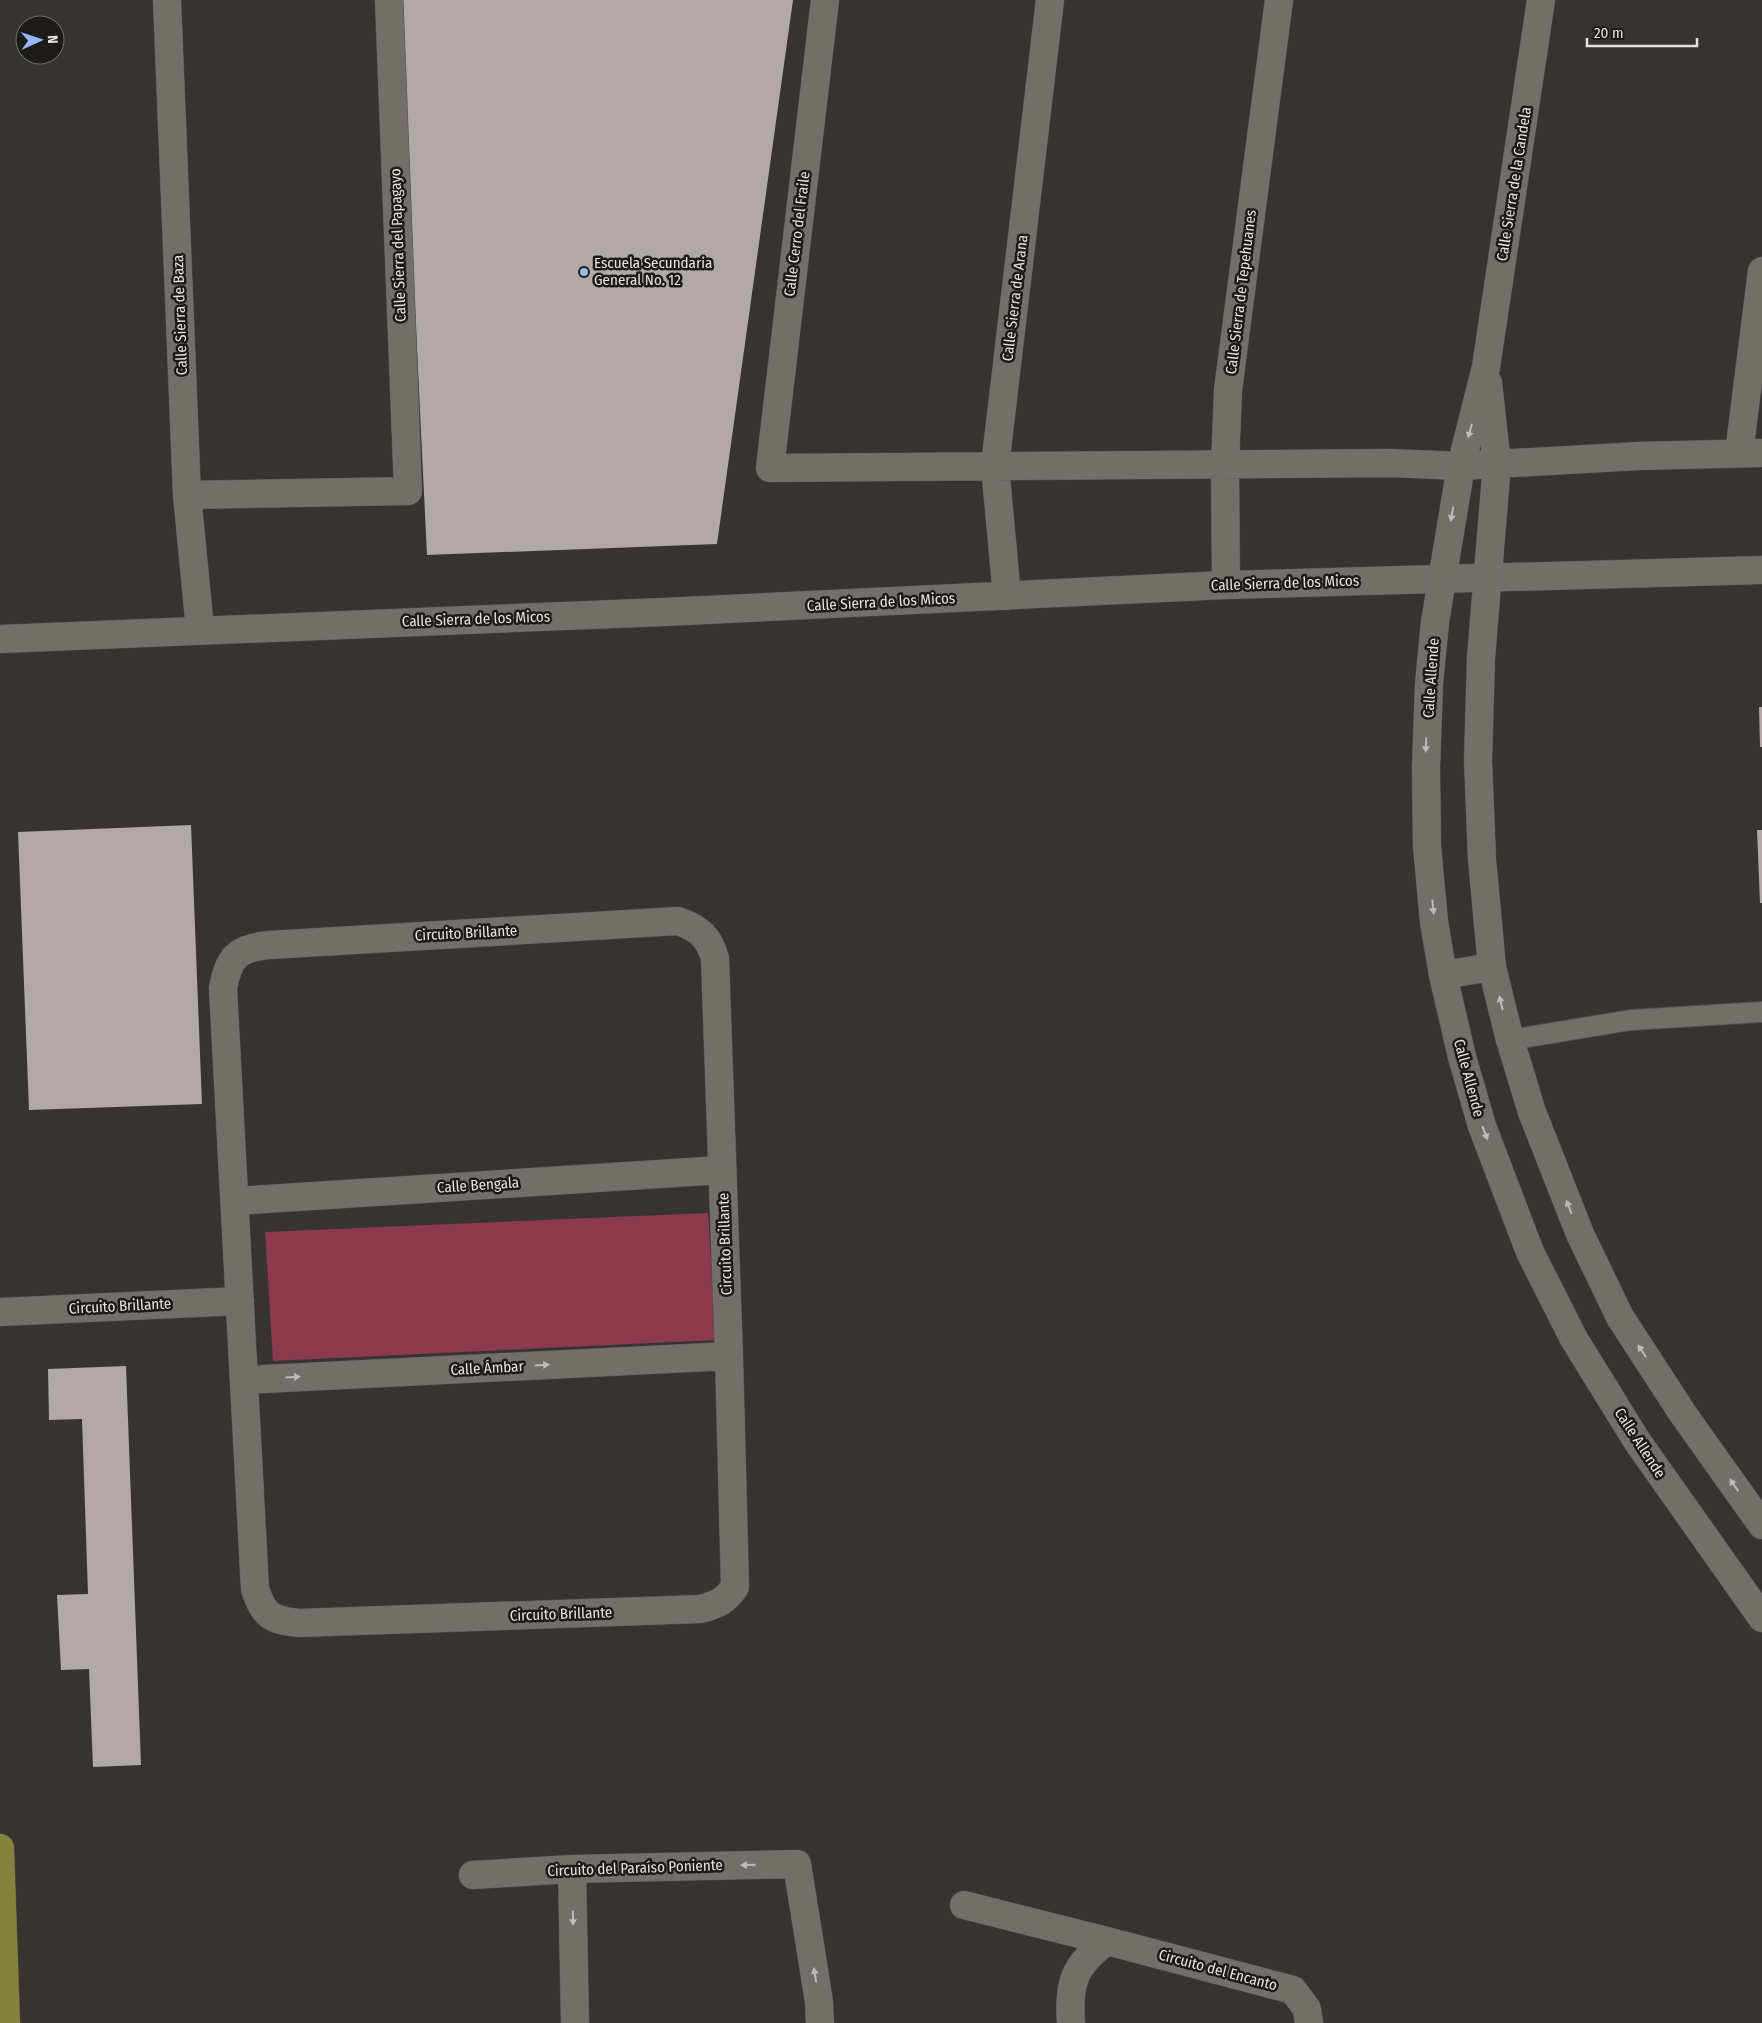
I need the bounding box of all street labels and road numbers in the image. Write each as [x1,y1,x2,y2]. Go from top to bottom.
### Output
street label: Calle Sierra de la Candela [1493,105,1535,263]
street label: Calle Sierra del Papagayo [386,168,410,322]
street label: Calle Cerro del Fraile [780,170,814,298]
street label: Calle Sierra de Tepehuanes [1222,209,1260,375]
street label: Calle Sierra de Arana [998,234,1032,362]
street label: Calle Sierra de Baza [169,254,191,376]
street label: Calle Sierra de los Micos [1210,571,1360,595]
street label: Calle Sierra de los Micos [806,589,956,615]
street label: Calle Sierra de los Micos [401,607,551,631]
street label: Calle Allende [1419,637,1443,719]
street label: Circuito Brillante [414,921,518,945]
street label: Calle Allende [1450,1037,1488,1119]
street label: Calle Bengala [436,1173,520,1197]
street label: Circuito Brillante [714,1192,736,1296]
street label: Circuito Brillante [68,1294,172,1318]
street label: Calle Ámbar [450,1357,525,1379]
street label: Calle Allende [1611,1405,1669,1481]
street label: Circuito Brillante [509,1603,613,1625]
street label: Circuito del Paraíso Poniente [547,1856,723,1880]
street label: Circuito del Encanto [1157,1946,1279,1995]

